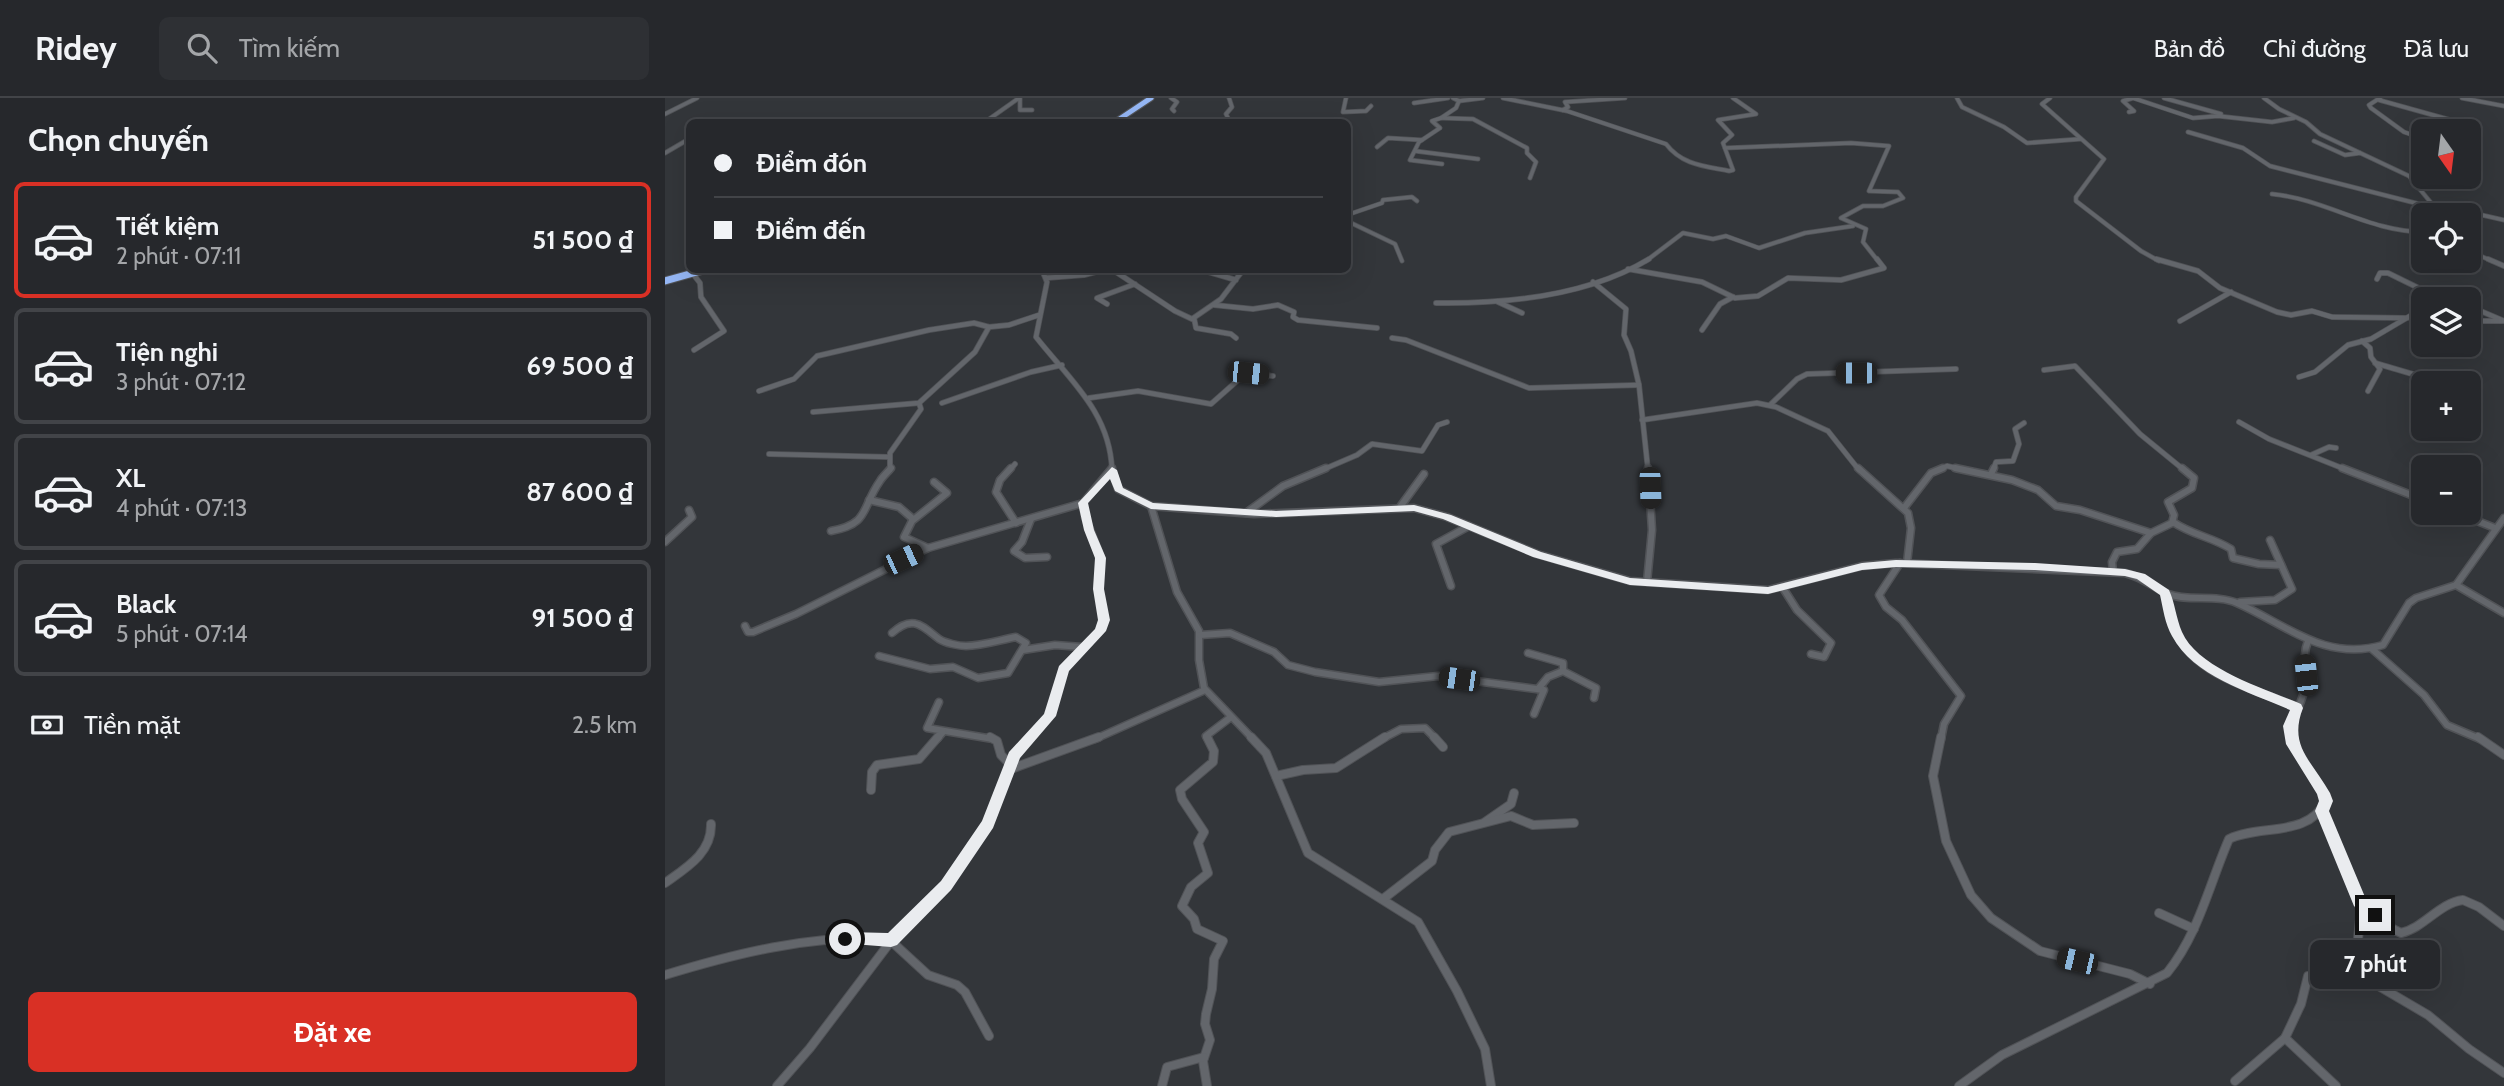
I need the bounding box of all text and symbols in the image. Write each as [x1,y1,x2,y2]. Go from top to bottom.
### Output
search box [159,17,649,80]
text: Ridey [35,28,117,68]
icon: search [183,29,221,67]
text: Tìm kiếm [239,32,340,64]
text: Bản đồ [2154,34,2225,63]
text: Chỉ đường [2263,34,2366,63]
text: Đã lưu [2404,34,2469,63]
north arrow [2411,119,2481,189]
map controls [2411,119,2481,525]
text: Chọn chuyến [28,120,209,159]
text: Điểm đón [756,147,867,179]
button: locate [2411,203,2481,273]
icon: car [32,209,95,272]
text: Tiết kiệm [116,210,219,242]
text: Điểm đến [756,214,866,246]
text: 51 500 ₫ [532,224,633,256]
text: 2 phút · 07:11 [116,242,241,270]
button: layers [2411,287,2481,357]
icon: car [32,335,95,398]
text: Tiện nghi [116,336,218,368]
text: 69 500 ₫ [527,350,633,382]
car [1227,360,1270,386]
car [1836,363,1878,384]
text: 3 phút · 07:12 [116,368,246,396]
button: + [2411,371,2481,441]
button: − [2411,455,2481,525]
icon: car [32,461,95,524]
text: XL [116,462,145,494]
car [1639,467,1662,509]
text: 87 600 ₫ [526,476,633,508]
text: 4 phút · 07:13 [116,494,247,522]
car [880,541,927,577]
icon: car [32,587,95,650]
text: Black [116,588,176,620]
text: 91 500 ₫ [532,602,633,634]
text: 5 phút · 07:14 [116,620,247,648]
car [2294,653,2319,697]
car [1437,666,1482,692]
icon: cash [28,706,66,744]
text: Tiền mặt [84,709,181,741]
text: 2.5 km [572,711,637,739]
route end [2359,899,2391,931]
route start [829,923,861,955]
callout: 7 phút [2310,940,2440,988]
car [2055,946,2100,976]
text: 7 phút [2343,950,2407,978]
button: Đặt xe [28,992,637,1072]

